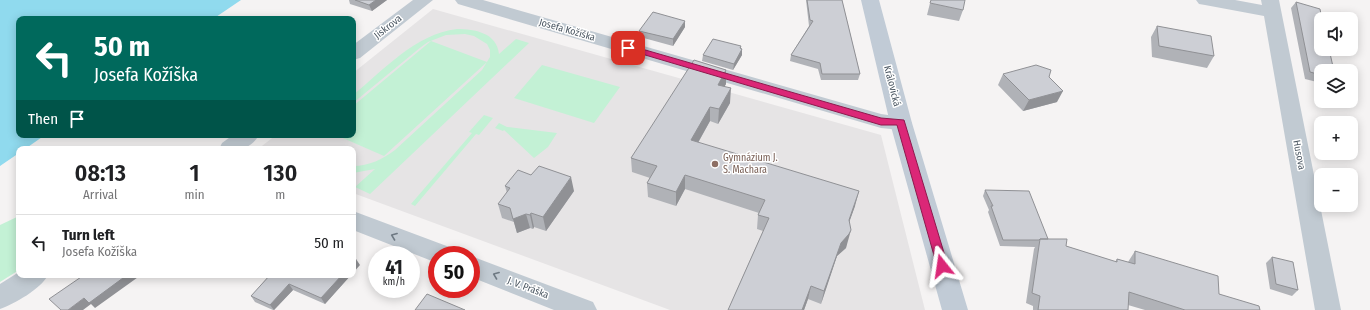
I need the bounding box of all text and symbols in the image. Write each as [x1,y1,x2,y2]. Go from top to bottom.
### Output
street label: Jiskrova [372,12,404,42]
map controls [1314,12,1358,212]
button: sound [1314,12,1358,56]
street label: Josefa Kožíška [538,15,597,44]
text: 50 m [94,30,150,63]
pin [611,31,645,65]
icon: left [28,32,80,84]
icon: arrive [617,37,639,59]
text: Josefa Kožíška [94,64,198,86]
street label: Královická [881,64,903,108]
button: layers [1314,64,1358,108]
icon: arrive [66,108,88,130]
text: Then [28,110,58,128]
button: + [1314,116,1358,160]
street label: Husova [1290,139,1308,171]
place label: Gymnázium J. S. Machara [723,152,778,176]
text: 08:13 [75,159,126,187]
text: 1 [190,159,200,187]
text: 130 [263,159,297,187]
marker: Gymnázium J. S. Machara [710,159,720,169]
button: − [1314,168,1358,212]
text: Arrival [83,187,117,202]
text: min [184,187,205,202]
text: m [275,187,285,202]
text: Turn left [62,226,115,244]
icon: left [28,232,50,254]
one-way arrow [390,232,397,240]
text: 50 m [314,234,344,252]
text: Josefa Kožíška [62,244,137,259]
position arrow [921,245,963,287]
speed limit sign: 50 [428,246,480,298]
text: 41 [385,255,403,279]
one-way arrow [492,272,499,280]
street label: J. V. Práška [506,275,550,301]
text: km/h [383,276,405,288]

